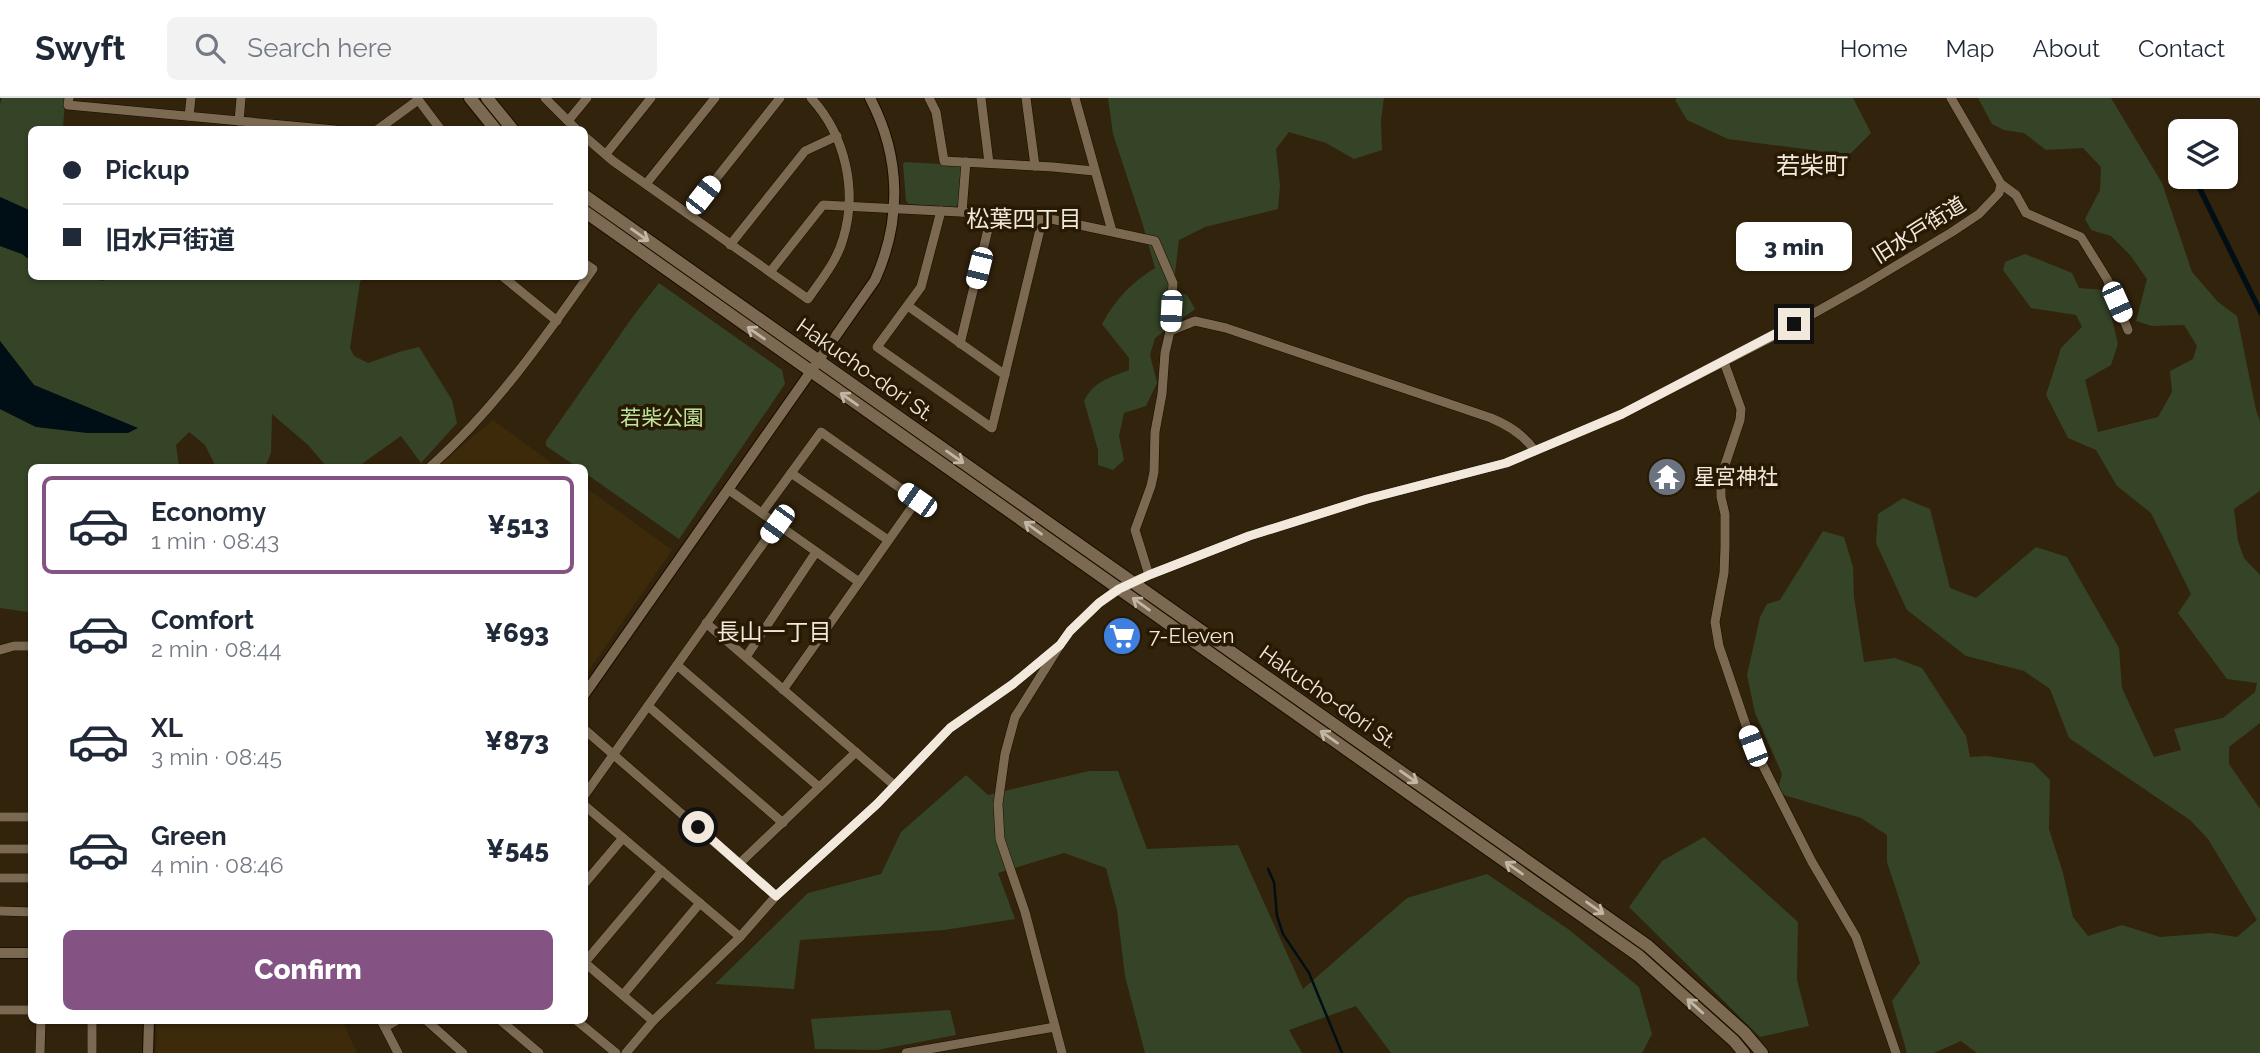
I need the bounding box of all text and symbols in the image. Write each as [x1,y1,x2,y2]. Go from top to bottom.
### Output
search box [167,17,657,80]
text: Swyft [35,29,125,68]
icon: search [191,29,229,67]
text: Search here [247,33,392,63]
text: Home [1840,34,1908,63]
text: Map [1946,34,1994,63]
text: About [2032,34,2100,63]
text: Contact [2138,34,2225,63]
map controls [2168,119,2238,189]
button: layers [2168,119,2238,189]
district label: 若柴町 [1776,151,1848,180]
text: Pickup [105,155,190,185]
car [682,172,725,218]
street label: 旧水戸街道 [1868,191,1970,268]
district label: 松葉四丁目 [967,205,1082,232]
callout: 3 min [1736,222,1852,272]
text: 旧水戸街道 [105,225,235,255]
one-way arrow [630,228,649,242]
text: 3 min [1764,233,1824,260]
car [964,245,995,291]
car [2099,279,2136,325]
car [1160,289,1183,333]
route end [1778,308,1810,340]
street label: Hakucho-dori St. [792,313,939,426]
one-way arrow [747,326,766,340]
one-way arrow [840,392,859,406]
park label: 若柴公園 [620,405,704,430]
one-way arrow [945,450,964,464]
temple icon: 星宮神社 [1646,456,1688,498]
place label: 星宮神社 [1694,464,1778,489]
car [894,479,941,521]
icon: car [67,494,130,557]
text: Economy [151,497,266,527]
car [757,501,798,547]
text: ¥513 [487,510,549,540]
one-way arrow [1024,521,1043,535]
text: 1 min · 08:43 [151,527,279,554]
one-way arrow [1132,597,1151,611]
icon: car [67,602,130,665]
text: Comfort [151,605,254,635]
supermarket icon: 7-Eleven [1101,615,1143,657]
text: ¥693 [484,618,549,648]
district label: 長山一丁目 [717,618,832,645]
place label: 7-Eleven [1149,623,1234,648]
text: 2 min · 08:44 [151,635,282,662]
street label: Hakucho-dori St. [1255,640,1402,753]
icon: car [67,710,130,773]
text: XL [151,713,183,743]
car [1736,723,1771,769]
text: ¥873 [485,726,549,756]
one-way arrow [1320,730,1339,744]
text: 3 min · 08:45 [151,743,282,770]
one-way arrow [1399,770,1418,784]
route start [682,811,714,843]
icon: car [67,818,130,881]
text: Green [151,821,227,851]
text: ¥545 [486,834,549,864]
text: 4 min · 08:46 [151,851,284,878]
one-way arrow [1505,861,1524,875]
one-way arrow [1585,901,1604,915]
button: Confirm [63,930,553,1010]
one-way arrow [1686,998,1704,1014]

